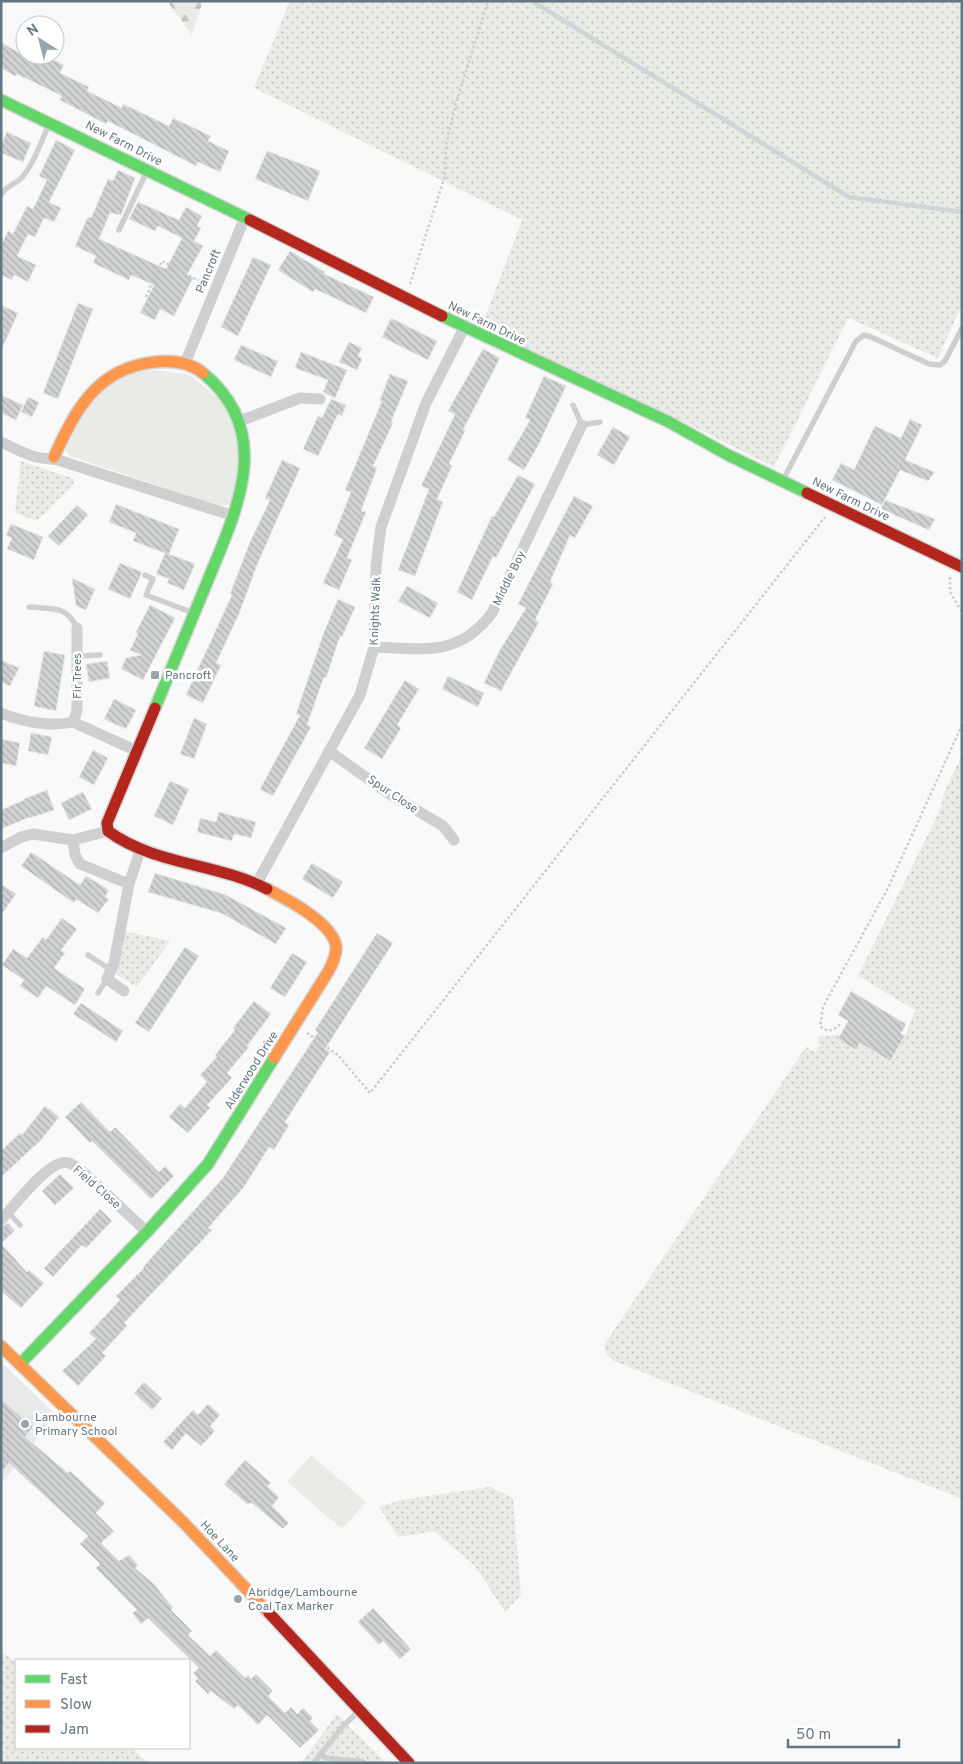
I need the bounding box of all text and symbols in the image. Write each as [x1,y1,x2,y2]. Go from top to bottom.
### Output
north arrow [15,15,65,65]
text: N [24,21,42,41]
street label: New Farm Drive [82,118,165,170]
street label: Pancroft [193,247,225,296]
street label: New Farm Drive [445,298,528,350]
street label: New Farm Drive [809,474,892,526]
street label: Middle Boy [490,548,530,609]
street label: Knights Walk [367,576,385,646]
street label: Fir Trees [70,653,86,699]
place label: Pancroft [165,668,211,684]
marker: Pancroft [149,669,161,681]
street label: Spur Close [364,772,421,818]
street label: Alderwood Drive [221,1028,282,1113]
street label: Field Close [69,1163,124,1213]
place label: Lambourne Primary School [35,1410,118,1440]
marker: Lambourne Primary School [19,1418,31,1430]
street label: Hoe Lane [196,1518,243,1566]
place label: Abridge/Lambourne Coal Tax Marker [248,1585,357,1615]
marker: Abridge/Lambourne Coal Tax Marker [232,1593,244,1605]
legend [15,1659,190,1749]
text: Fast [60,1671,88,1690]
text: Slow [60,1696,92,1715]
scale bar [788,1716,899,1748]
text: Jam [60,1721,89,1740]
text: 50 m [796,1726,831,1745]

